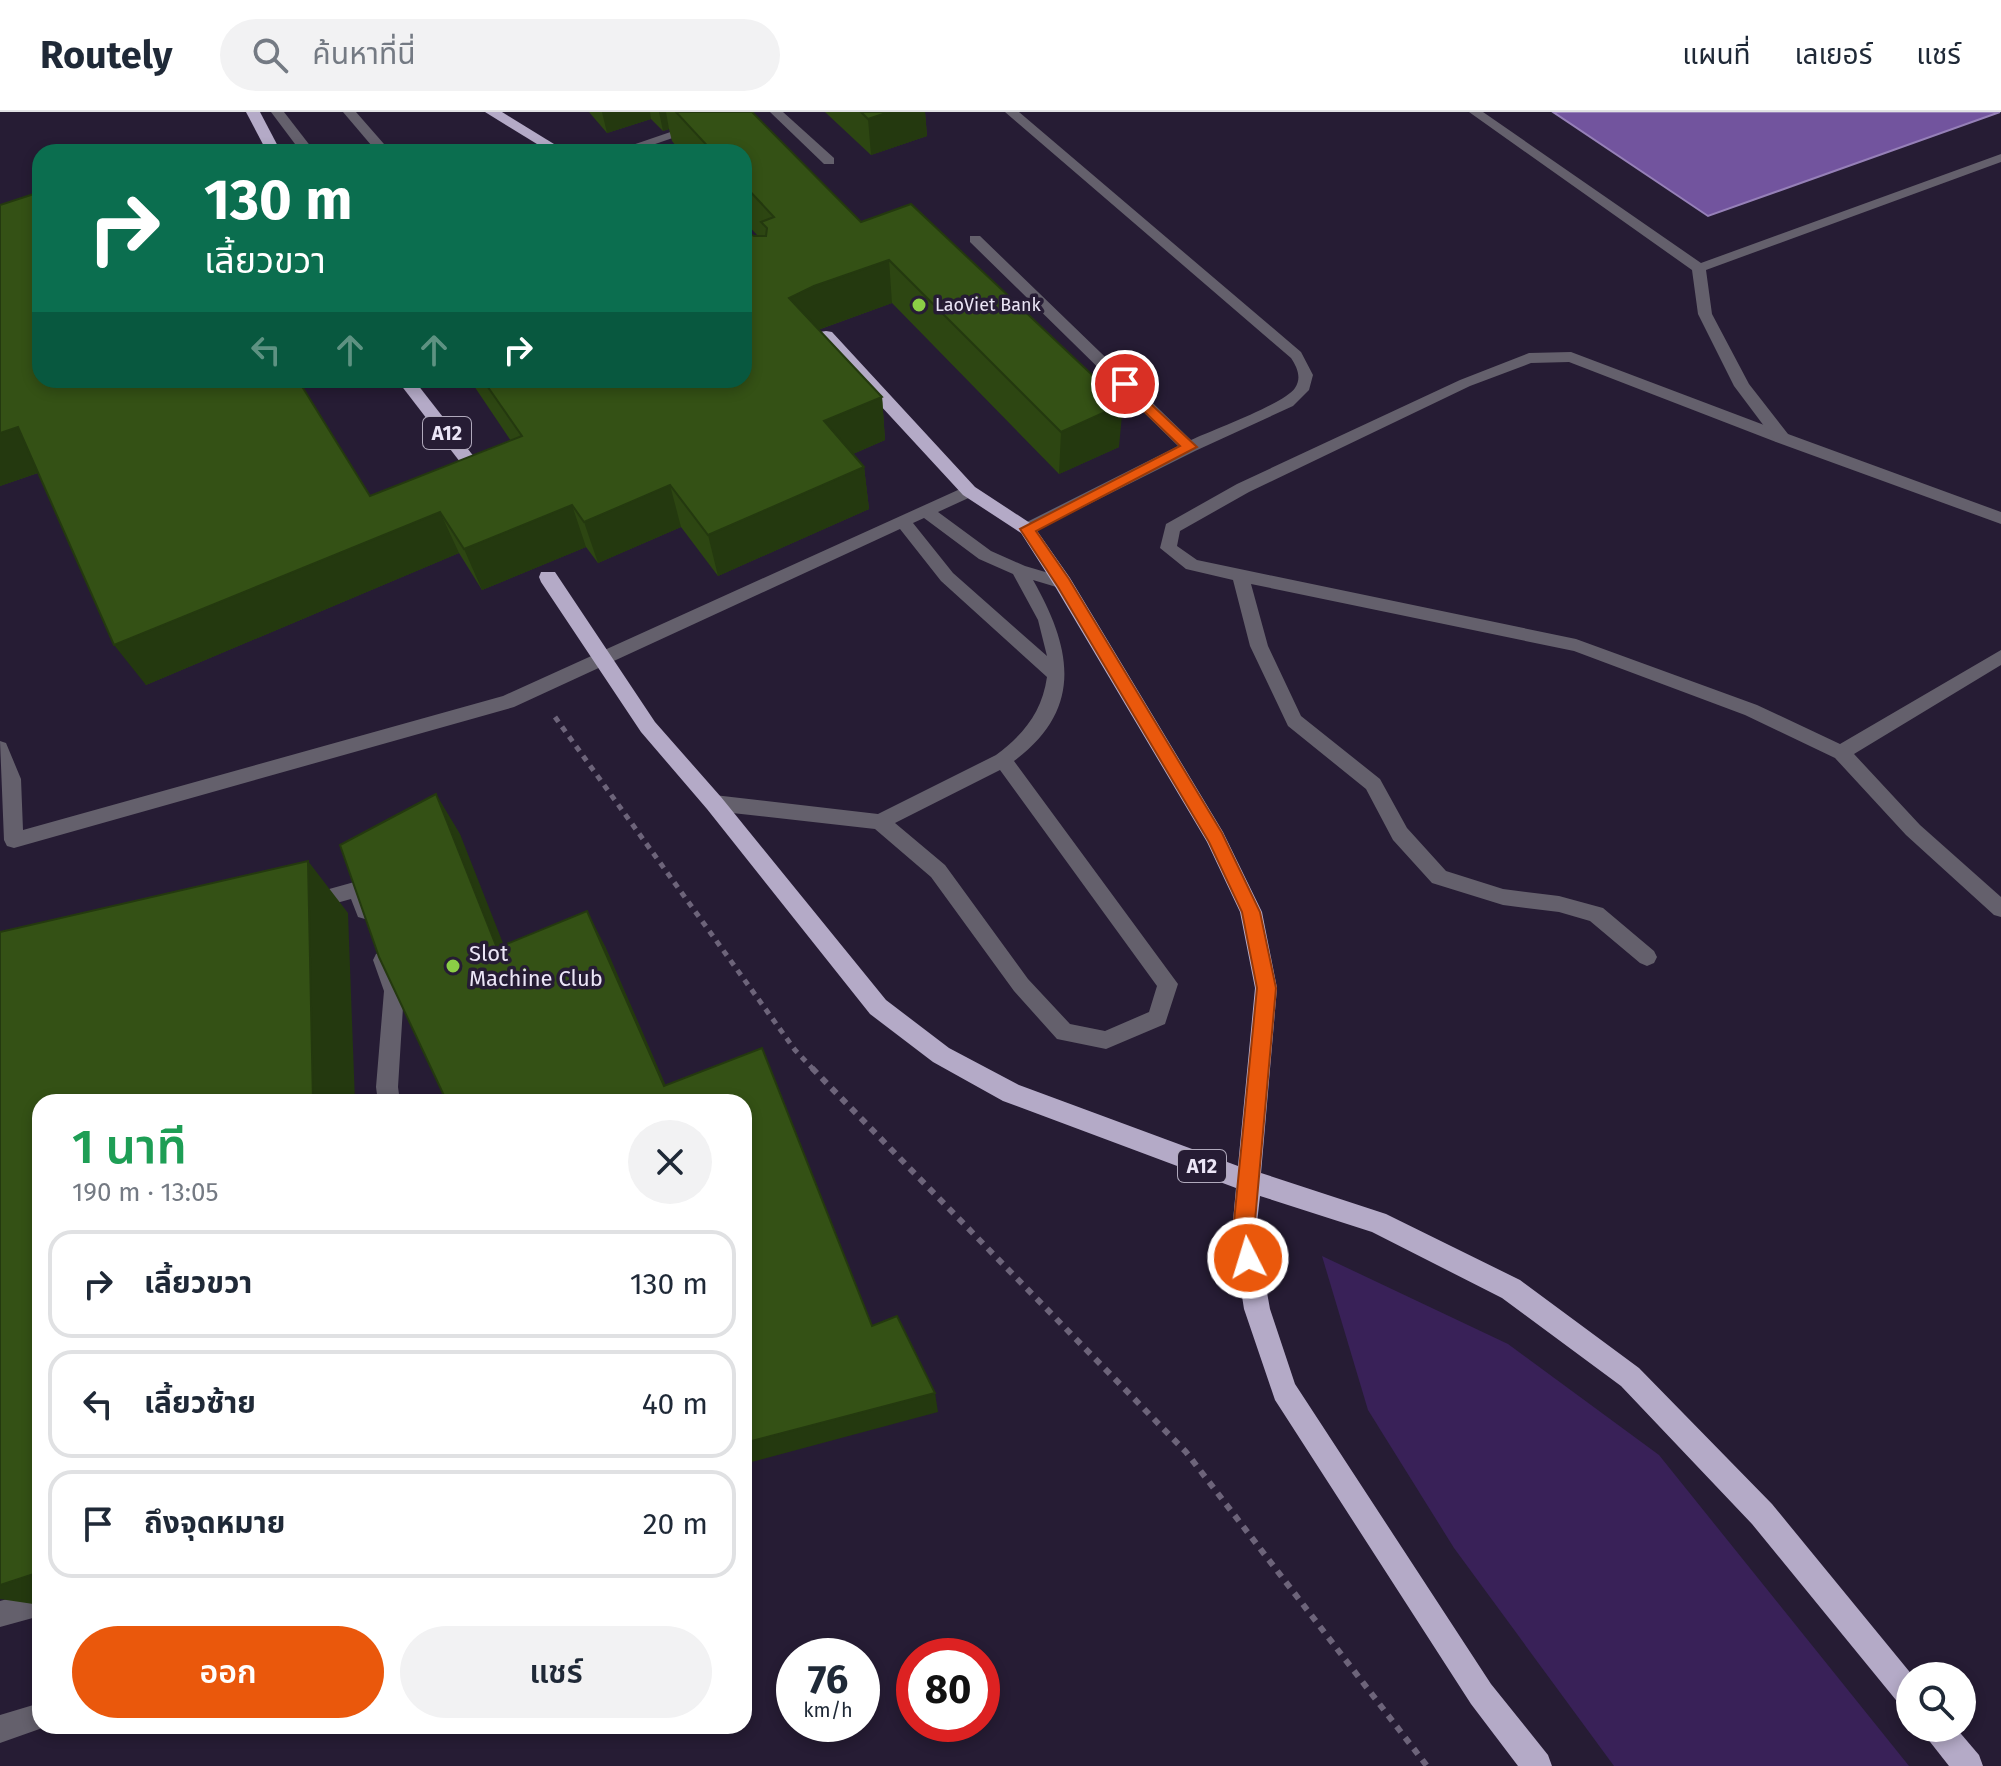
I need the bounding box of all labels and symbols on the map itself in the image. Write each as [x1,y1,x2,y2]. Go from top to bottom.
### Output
place label: LaoViet Bank [935,294,1042,316]
marker: LaoViet Bank [910,296,928,314]
pin [1091,350,1159,418]
road number: A12 [423,417,471,449]
place label: Slot Machine Club [469,940,603,992]
marker: Slot Machine Club [444,957,462,975]
road number: A12 [1178,1150,1226,1182]
position arrow [1206,1216,1290,1300]
speed limit sign: 80 [896,1638,1000,1742]

